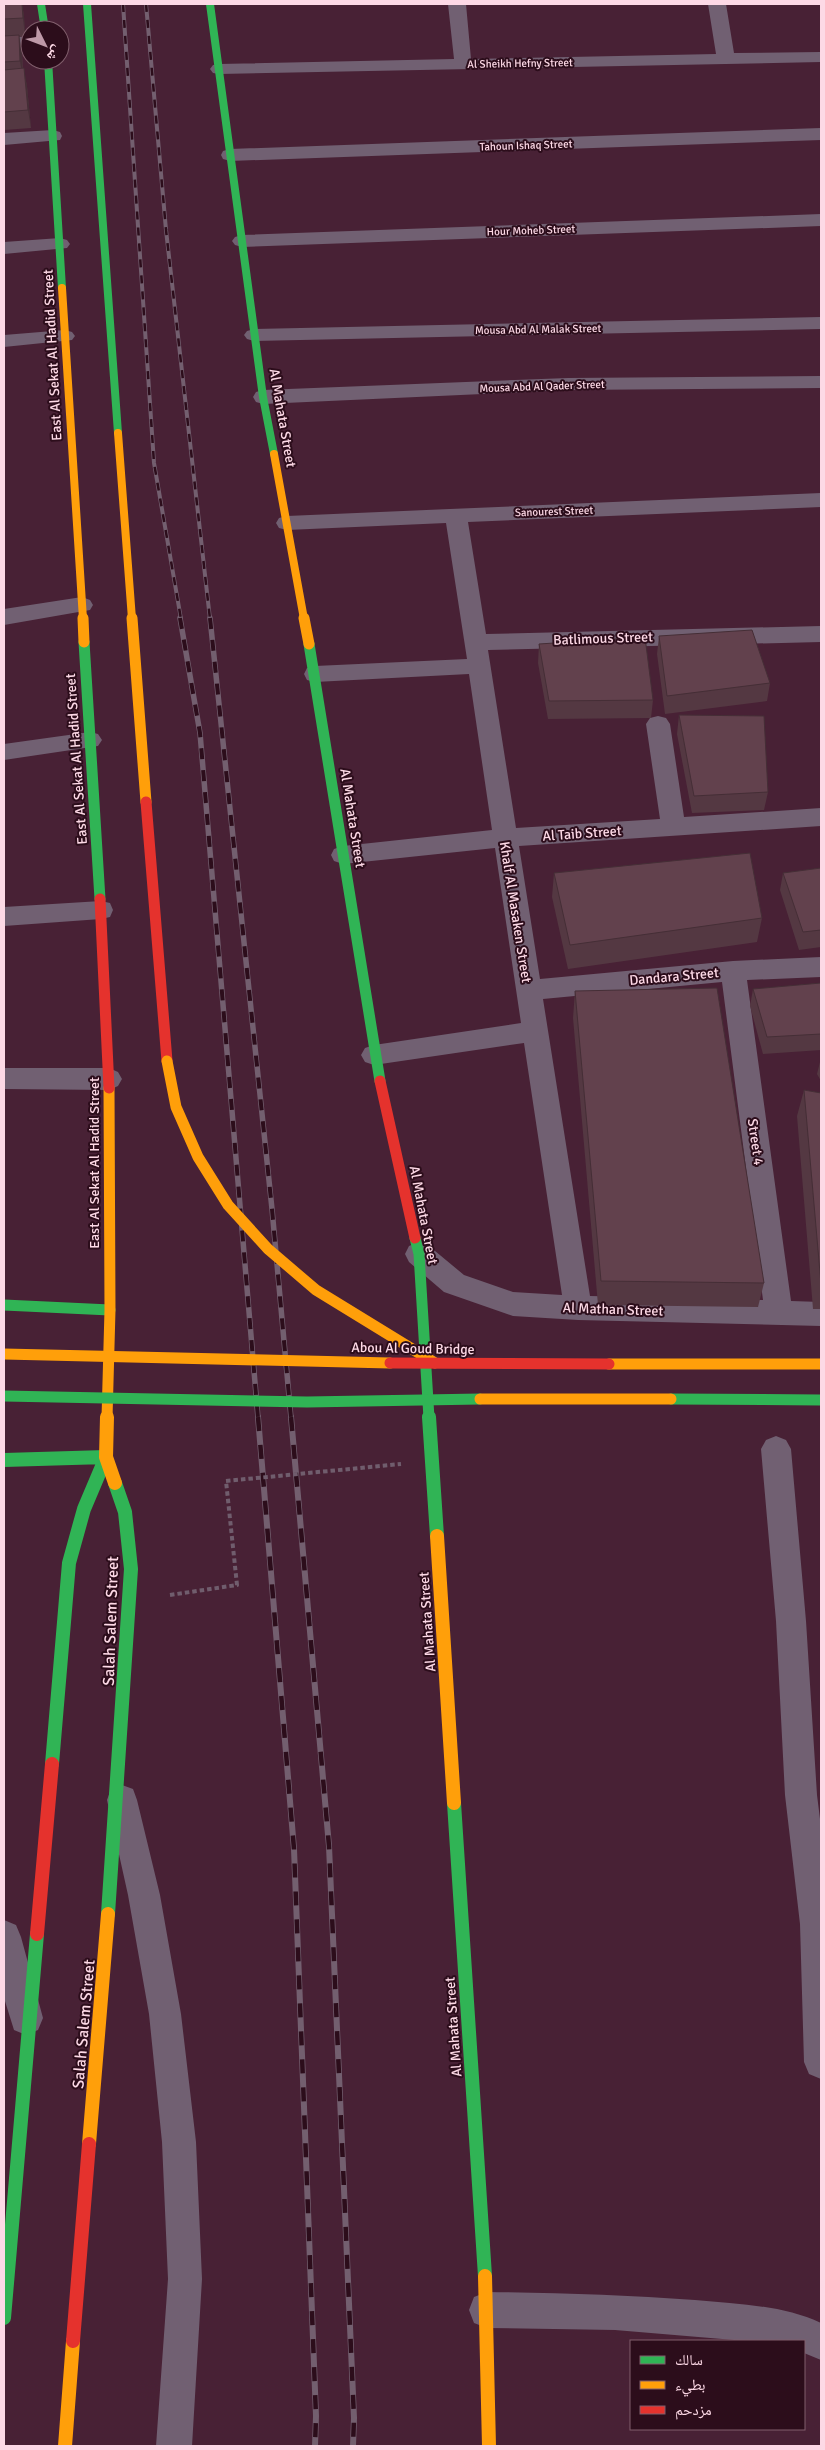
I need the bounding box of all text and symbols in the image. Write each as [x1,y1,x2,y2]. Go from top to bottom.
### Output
north arrow [20,20,70,70]
text: ش [43,42,66,65]
street label: Al Sheikh Hefny Street [467,56,573,71]
street label: Tahoun Ishaq Street [479,137,573,154]
street label: Hour Moheb Street [487,222,576,239]
street label: East Al Sekat Al Hadid Street [40,269,65,441]
street label: Mousa Abd Al Malak Street [475,322,601,337]
street label: Al Mahata Street [265,367,300,469]
street label: Mousa Abd Al Qader Street [479,378,605,395]
street label: Sanourest Street [515,504,594,519]
street label: Batlimous Street [553,628,653,649]
street label: East Al Sekat Al Hadid Street [62,673,91,845]
street label: Al Mahata Street [336,767,369,869]
street label: Al Taib Street [542,822,622,845]
street label: Khalf Al Masaken Street [496,840,535,984]
street label: Dandara Street [629,964,720,989]
street label: East Al Sekat Al Hadid Street [86,1077,103,1249]
street label: Street 4 [744,1118,767,1167]
street label: Al Mahata Street [406,1164,441,1266]
street label: Al Mathan Street [562,1299,664,1320]
street label: Abou Al Goud Bridge [351,1339,475,1358]
street label: Salah Salem Street [99,1556,123,1686]
street label: Al Mahata Street [416,1571,439,1673]
street label: Salah Salem Street [68,1958,100,2090]
street label: Al Mahata Street [442,1976,465,2078]
legend [630,2340,805,2430]
text: سالك [675,2351,703,2369]
text: بطيء [675,2376,705,2397]
text: مزدحم [675,2401,712,2420]

